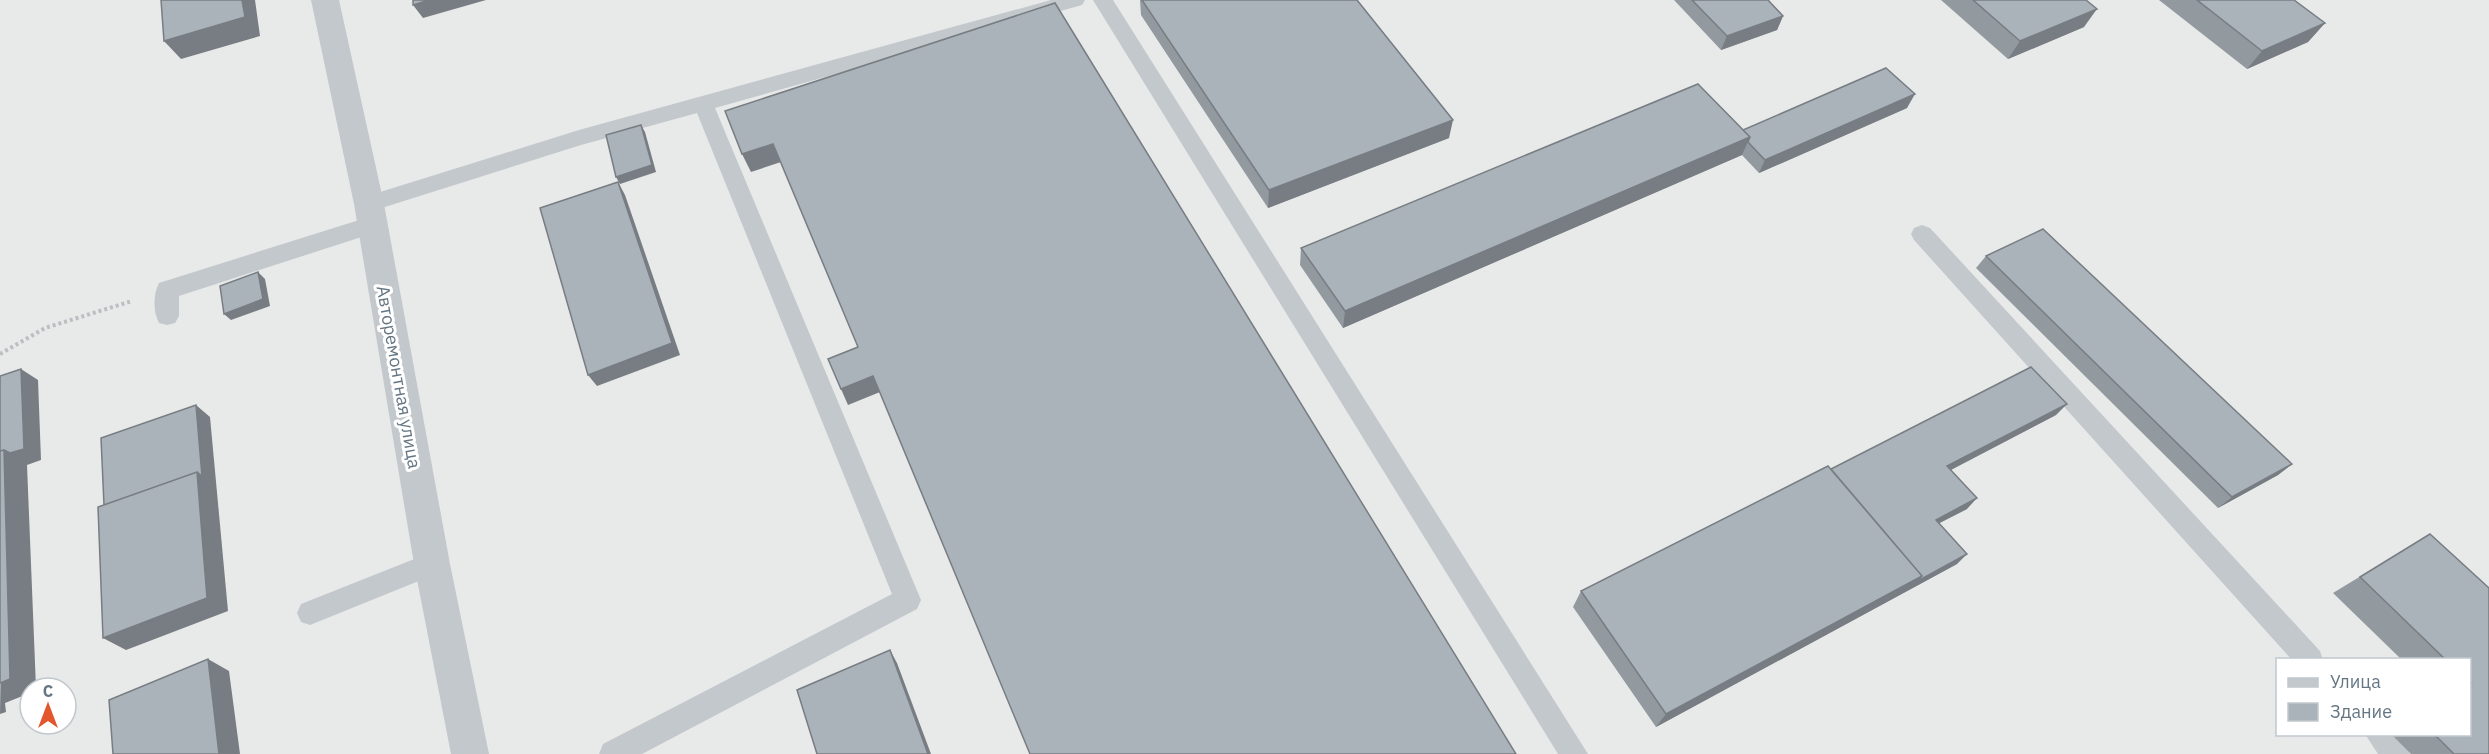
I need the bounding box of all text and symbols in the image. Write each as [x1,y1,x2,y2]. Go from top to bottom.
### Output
street label: Авторемонтная улица [372,284,427,471]
legend [2276,658,2471,736]
text: Улица [2330,670,2381,693]
north arrow [18,676,78,736]
text: С [43,681,53,701]
text: Здание [2330,700,2392,723]

